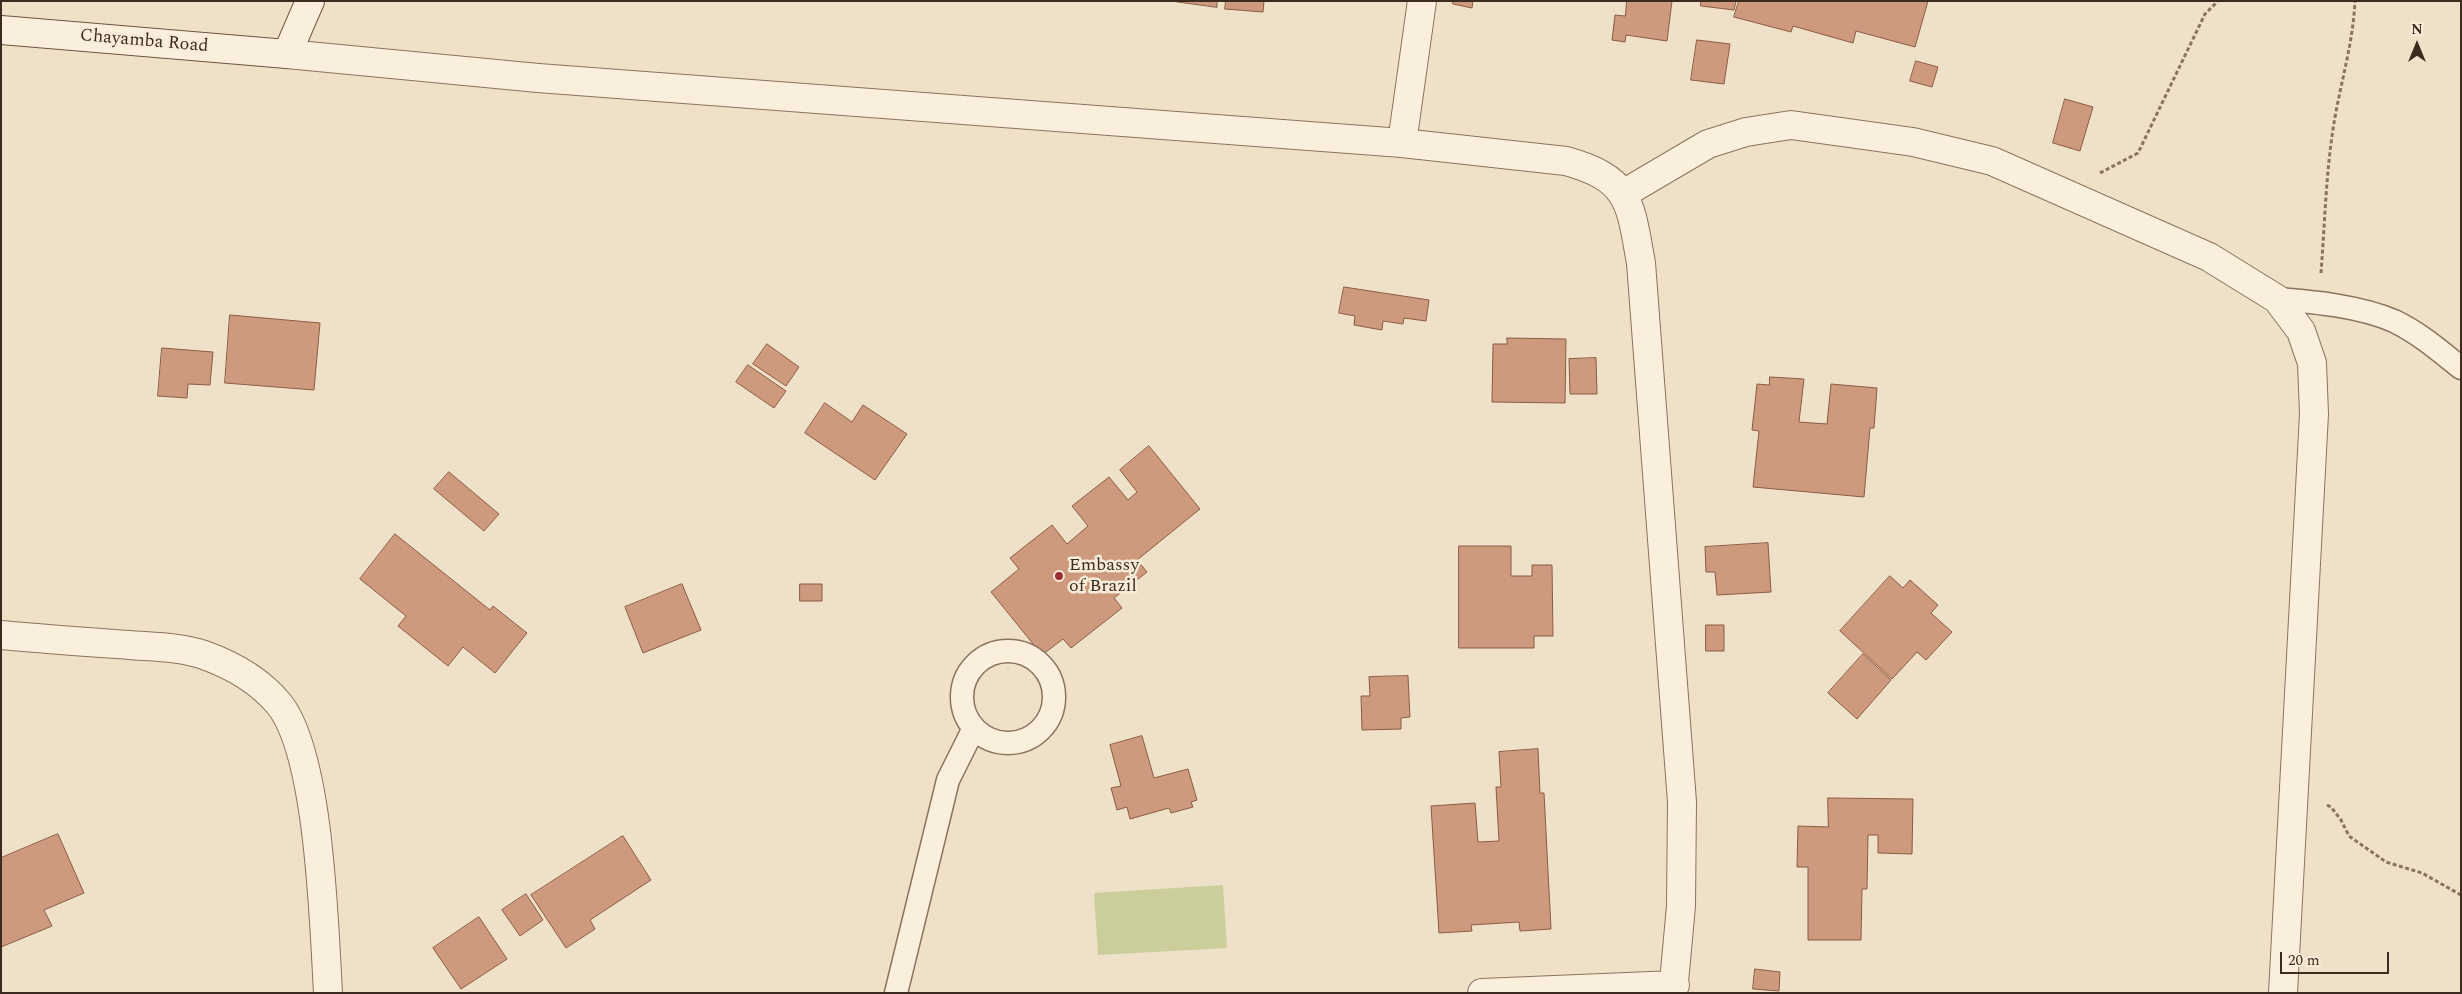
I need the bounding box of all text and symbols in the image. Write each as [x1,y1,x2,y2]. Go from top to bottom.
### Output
text: N [2411,19,2423,40]
north arrow [2392,20,2442,70]
street label: Chayamba Road [79,26,209,58]
place label: Embassy of Brazil [1069,555,1139,598]
marker: Embassy of Brazil [1053,570,1065,582]
scale bar [2282,942,2391,974]
text: 20 m [2288,949,2320,972]

